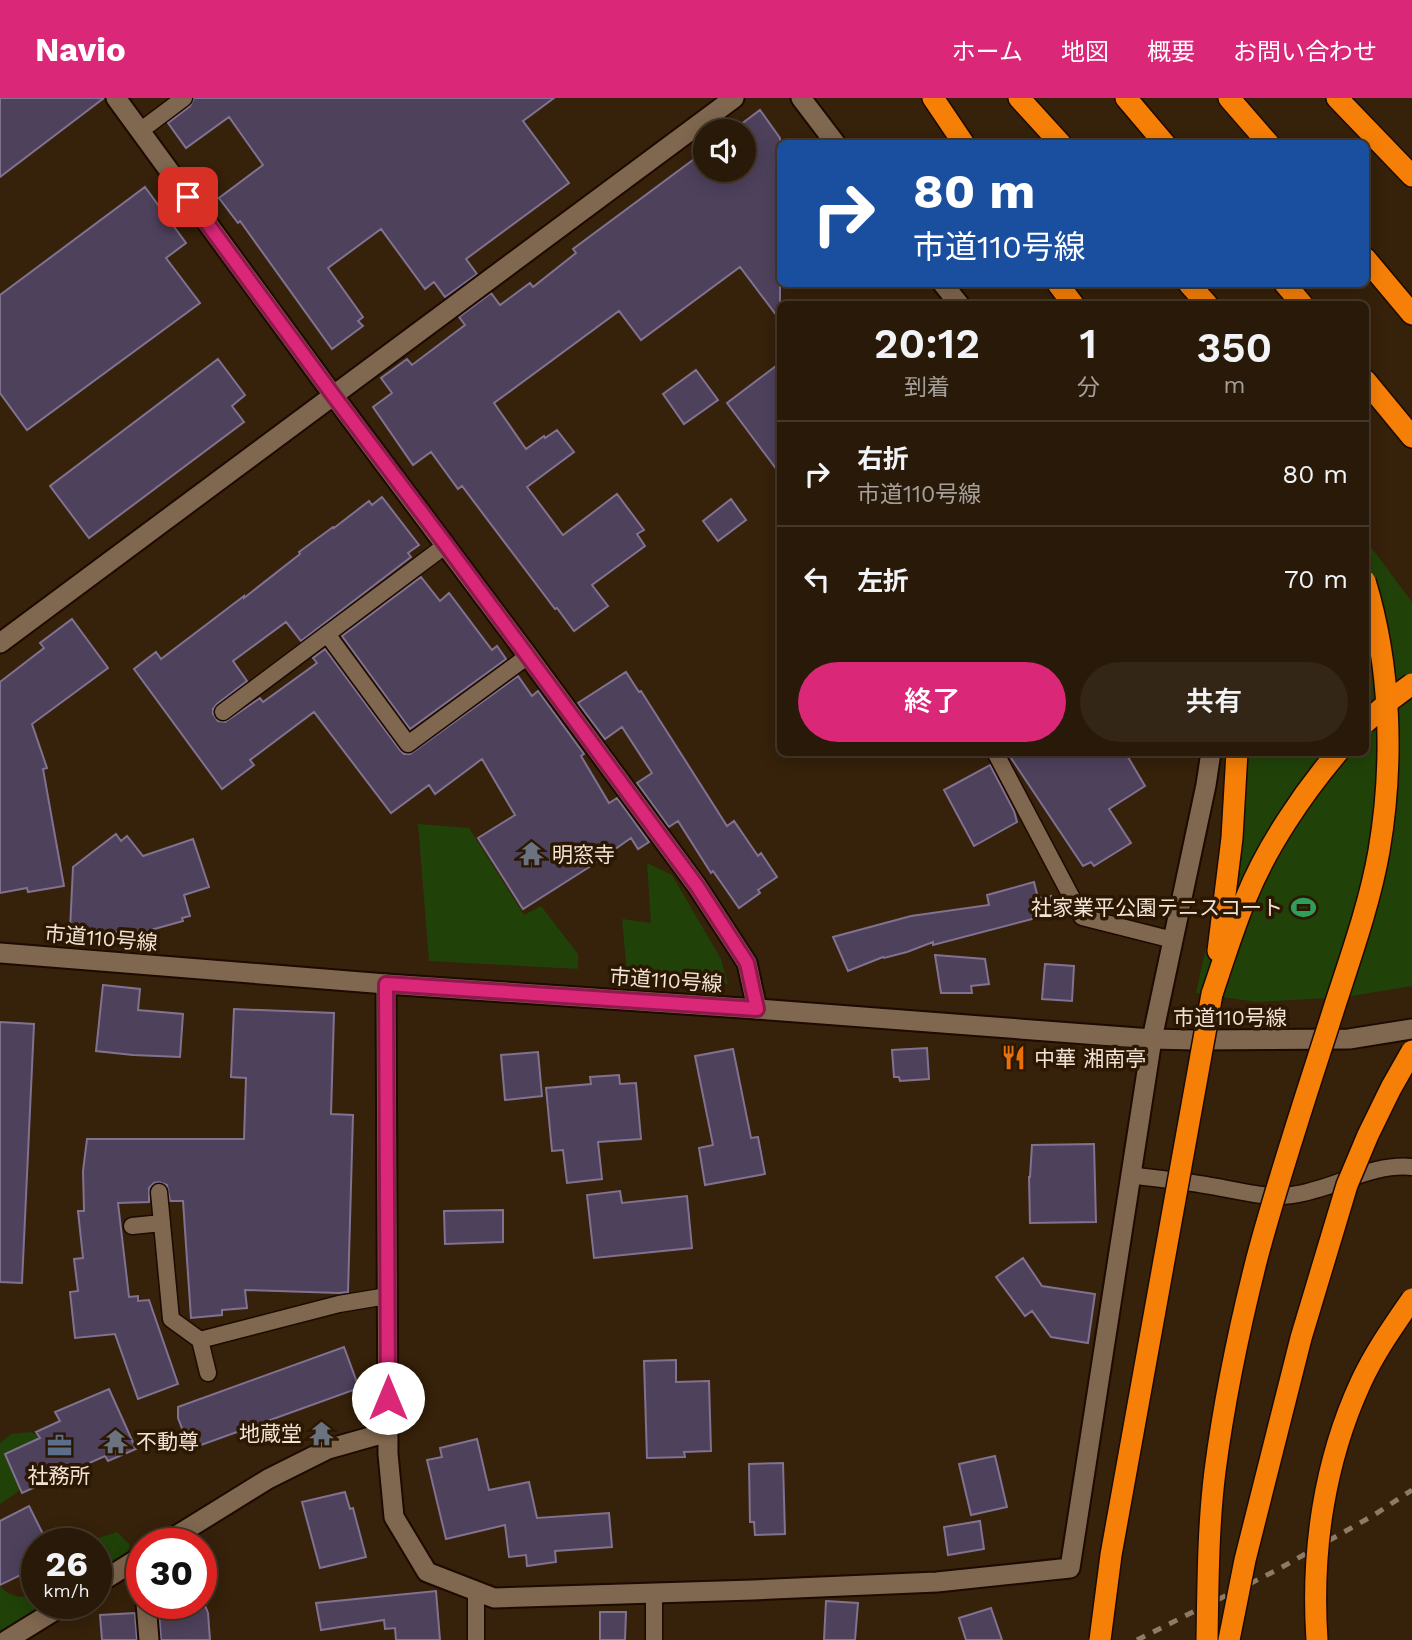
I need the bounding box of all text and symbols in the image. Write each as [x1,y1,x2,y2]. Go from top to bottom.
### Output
text: Navio [35,30,126,69]
text: ホーム [952,38,1023,66]
text: 地図 [1061,38,1109,66]
text: 概要 [1147,38,1195,66]
text: お問い合わせ [1233,38,1377,66]
map controls [693,119,756,182]
button: sound [693,119,756,182]
text: 80 m [913,162,1035,220]
pin [158,167,218,227]
icon: right [798,168,889,259]
icon: arrive [169,178,207,216]
text: 市道110号線 [913,228,1086,266]
text: 20:12 [874,319,980,368]
text: 1 [1080,319,1097,368]
text: 350 [1196,323,1272,372]
text: m [1223,372,1245,399]
text: 到着 [904,374,950,401]
text: 分 [1077,374,1100,401]
text: 右折 [857,444,909,474]
icon: right [798,455,836,493]
text: 80 m [1282,459,1348,489]
text: 市道110号線 [857,481,981,508]
icon: left [798,560,836,598]
text: 70 m [1284,564,1348,594]
text: 左折 [857,566,909,596]
button: 終了 [798,662,1066,742]
button: 共有 [1080,662,1348,742]
temple icon: 明窓寺 [518,840,546,868]
place label: 明窓寺 [552,842,615,867]
sports icon: 社家業平公園テニスコート [1289,893,1317,921]
place label: 社家業平公園テニスコート [1031,895,1283,920]
street label: 市道110号線 [43,921,159,955]
street label: 市道110号線 [609,964,723,996]
street label: 市道110号線 [1173,1005,1287,1030]
restaurant icon: 中華 湘南亭 [1000,1044,1028,1072]
place label: 中華 湘南亭 [1034,1046,1146,1071]
position arrow [351,1361,425,1435]
temple icon: 地蔵堂 [308,1419,336,1447]
place label: 地蔵堂 [239,1421,302,1446]
temple icon: 不動尊 [102,1427,130,1455]
place label: 不動尊 [136,1429,199,1454]
office icon: 社務所 [45,1432,73,1460]
place label: 社務所 [28,1463,91,1488]
speed limit sign: 30 [126,1528,217,1619]
text: 26 [45,1543,88,1585]
text: km/h [43,1580,90,1601]

